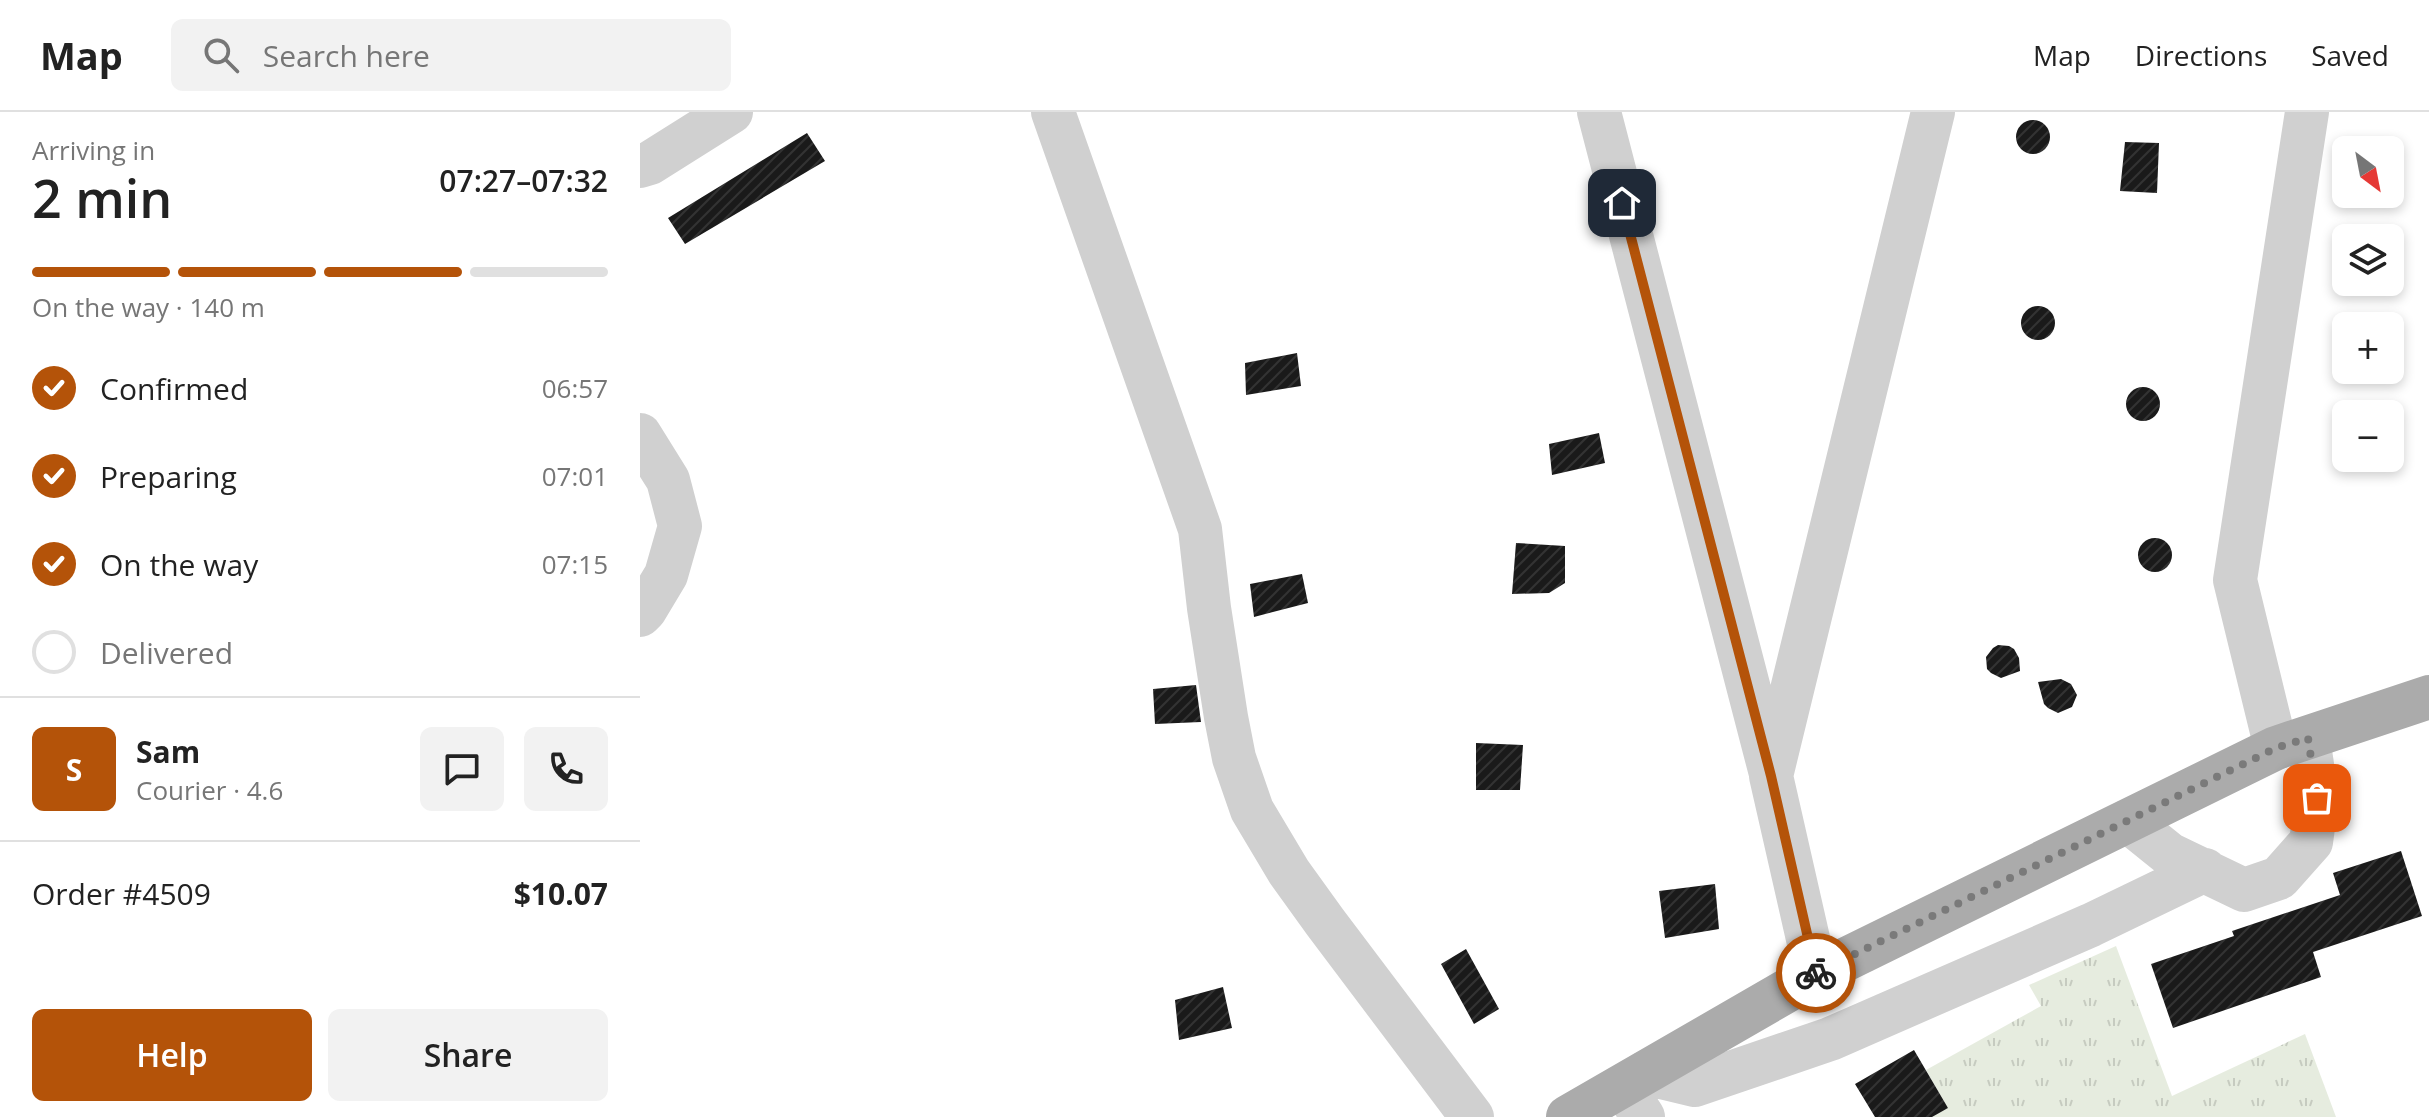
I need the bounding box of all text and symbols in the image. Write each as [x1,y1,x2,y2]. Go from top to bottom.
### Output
search box [171,19,731,91]
text: Map [40,29,123,81]
icon: search [199,33,243,77]
text: Search here [263,35,430,76]
text: Map [2033,36,2091,74]
text: Directions [2135,36,2267,74]
text: Saved [2311,36,2389,74]
text: Arriving in [32,132,155,168]
north arrow [2332,136,2404,208]
map controls [2332,136,2404,472]
text: 07:27–07:32 [439,160,608,201]
text: 2 min [32,162,172,233]
pin [1588,169,1656,237]
icon: home [1600,181,1644,225]
button: layers [2332,224,2404,296]
text: On the way · 140 m [32,289,265,325]
button: + [2332,312,2404,384]
icon: check [32,366,76,410]
text: Confirmed [100,368,248,409]
text: 06:57 [542,370,608,406]
button: − [2332,400,2404,472]
icon: check [32,454,76,498]
text: Preparing [100,456,237,497]
text: 07:01 [542,458,608,494]
icon: check [32,542,76,586]
text: On the way [100,544,258,585]
text: 07:15 [542,546,608,582]
text: Delivered [100,632,233,673]
button: chat [420,727,504,811]
button: phone [524,727,608,811]
text: Sam [136,731,200,772]
text: S [66,749,82,790]
pin [2283,764,2351,832]
text: Courier · 4.6 [136,772,283,808]
icon: bag [2295,776,2339,820]
text: Order #4509 [32,873,211,914]
text: $10.07 [514,873,608,914]
courier [1776,933,1856,1013]
icon: bike [1794,951,1838,995]
button: Help [32,1009,312,1101]
button: Share [328,1009,608,1101]

